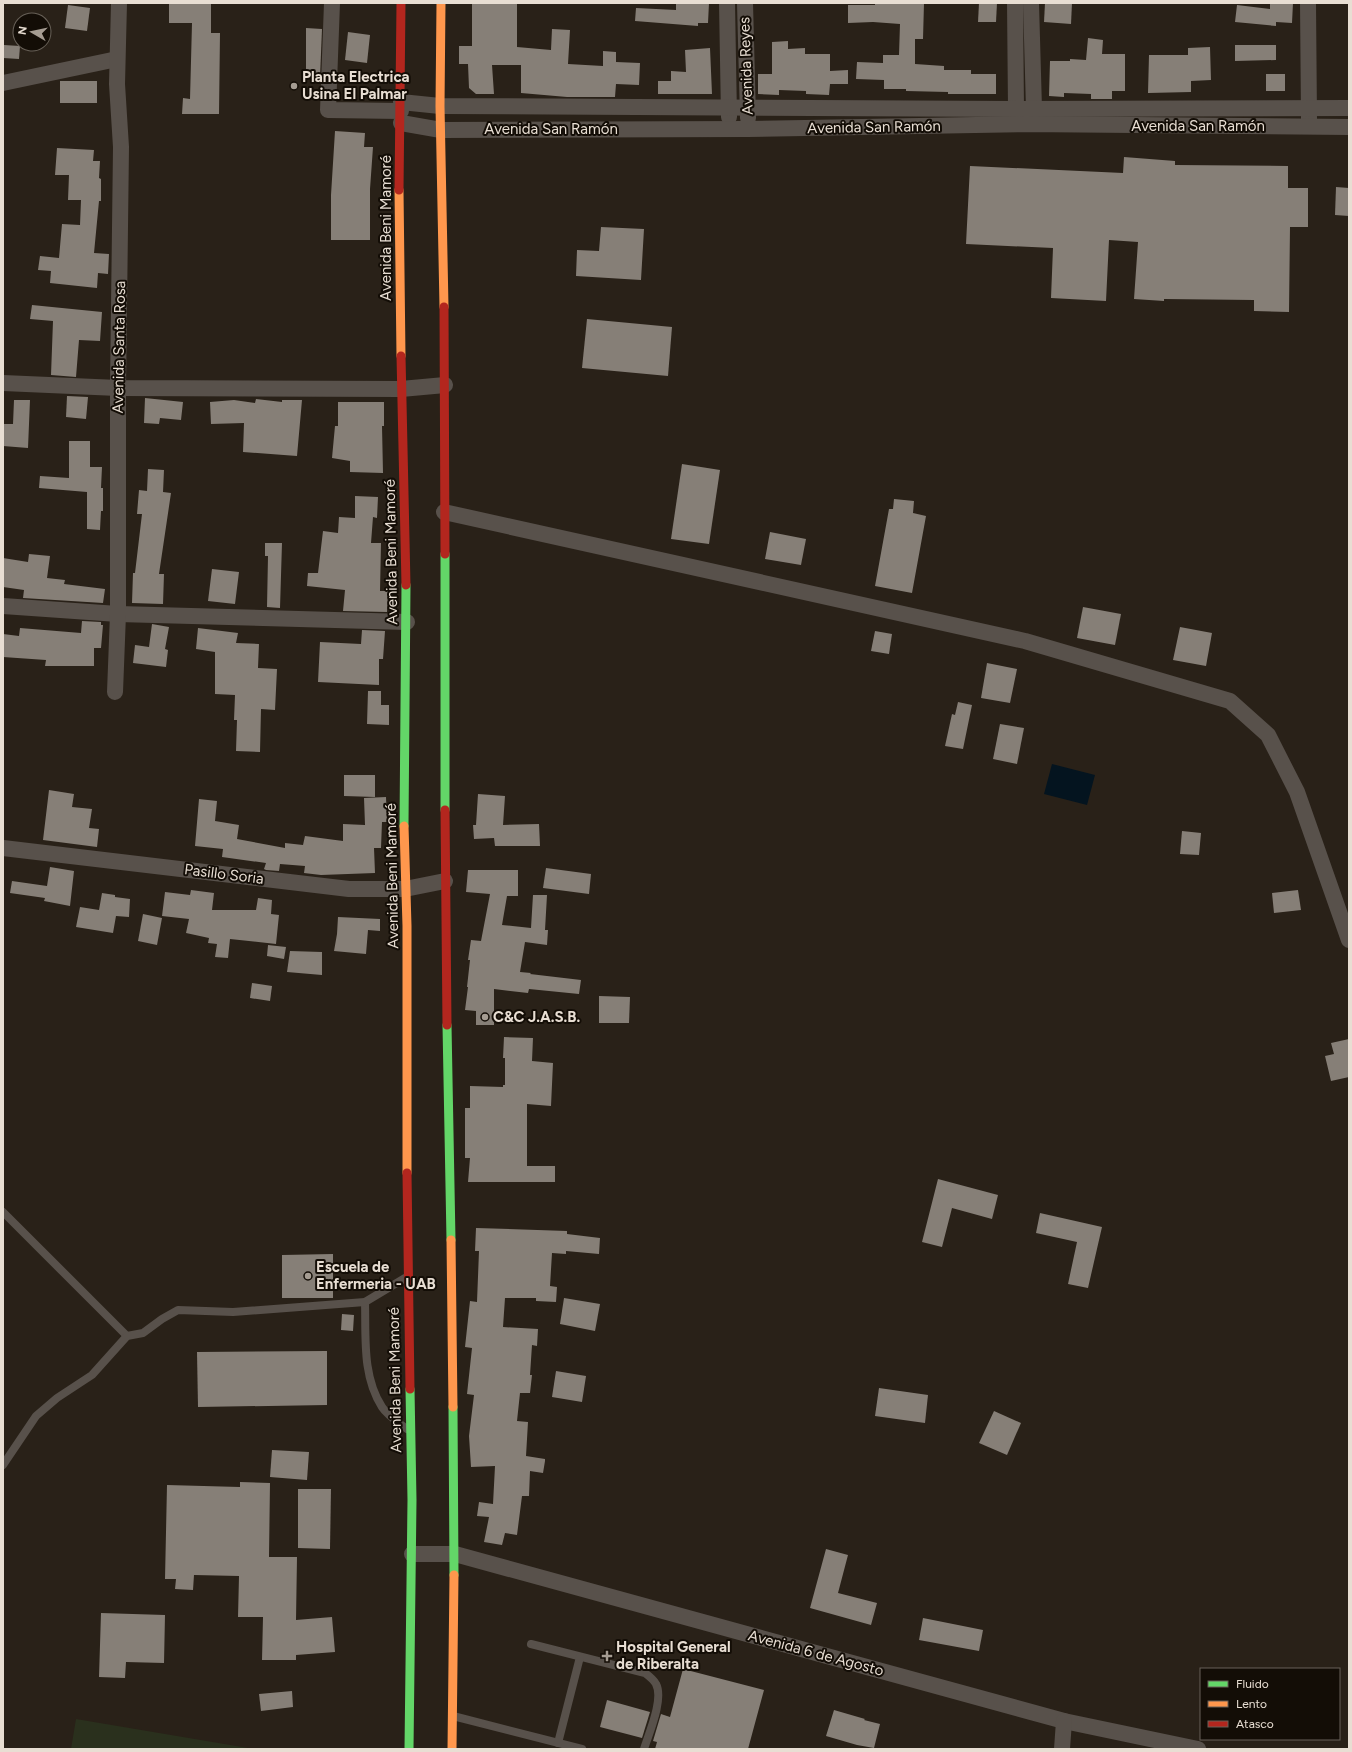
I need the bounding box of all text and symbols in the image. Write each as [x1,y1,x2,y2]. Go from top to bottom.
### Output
north arrow [12,12,52,52]
street label: Avenida Reyes [735,17,757,115]
text: N [16,25,30,36]
place label: Planta Electrica Usina El Palmar [302,68,410,103]
marker: Planta Electrica Usina El Palmar [289,81,299,91]
street label: Avenida San Ramón [807,117,941,137]
street label: Avenida San Ramón [1131,117,1265,135]
street label: Avenida San Ramón [484,120,618,138]
street label: Avenida Beni Mamoré [377,155,395,301]
street label: Avenida Santa Rosa [109,280,129,414]
street label: Avenida Beni Mamoré [381,479,401,625]
street label: Avenida Beni Mamoré [382,803,402,949]
street label: Pasillo Soria [183,860,265,888]
place label: C&C J.A.S.B. [493,1008,580,1026]
marker: C&C J.A.S.B. [480,1012,490,1022]
place label: Escuela de Enfermeria - UAB [316,1258,436,1293]
marker: Escuela de Enfermeria - UAB [303,1271,313,1281]
street label: Avenida Beni Mamoré [385,1307,405,1453]
street label: Avenida 6 de Agosto [746,1626,886,1680]
place label: Hospital General de Riberalta [616,1638,731,1673]
marker: Hospital General de Riberalta [601,1650,613,1662]
legend [1200,1668,1340,1740]
text: Fluido [1236,1677,1269,1691]
text: Lento [1236,1697,1267,1711]
text: Atasco [1236,1717,1274,1731]

